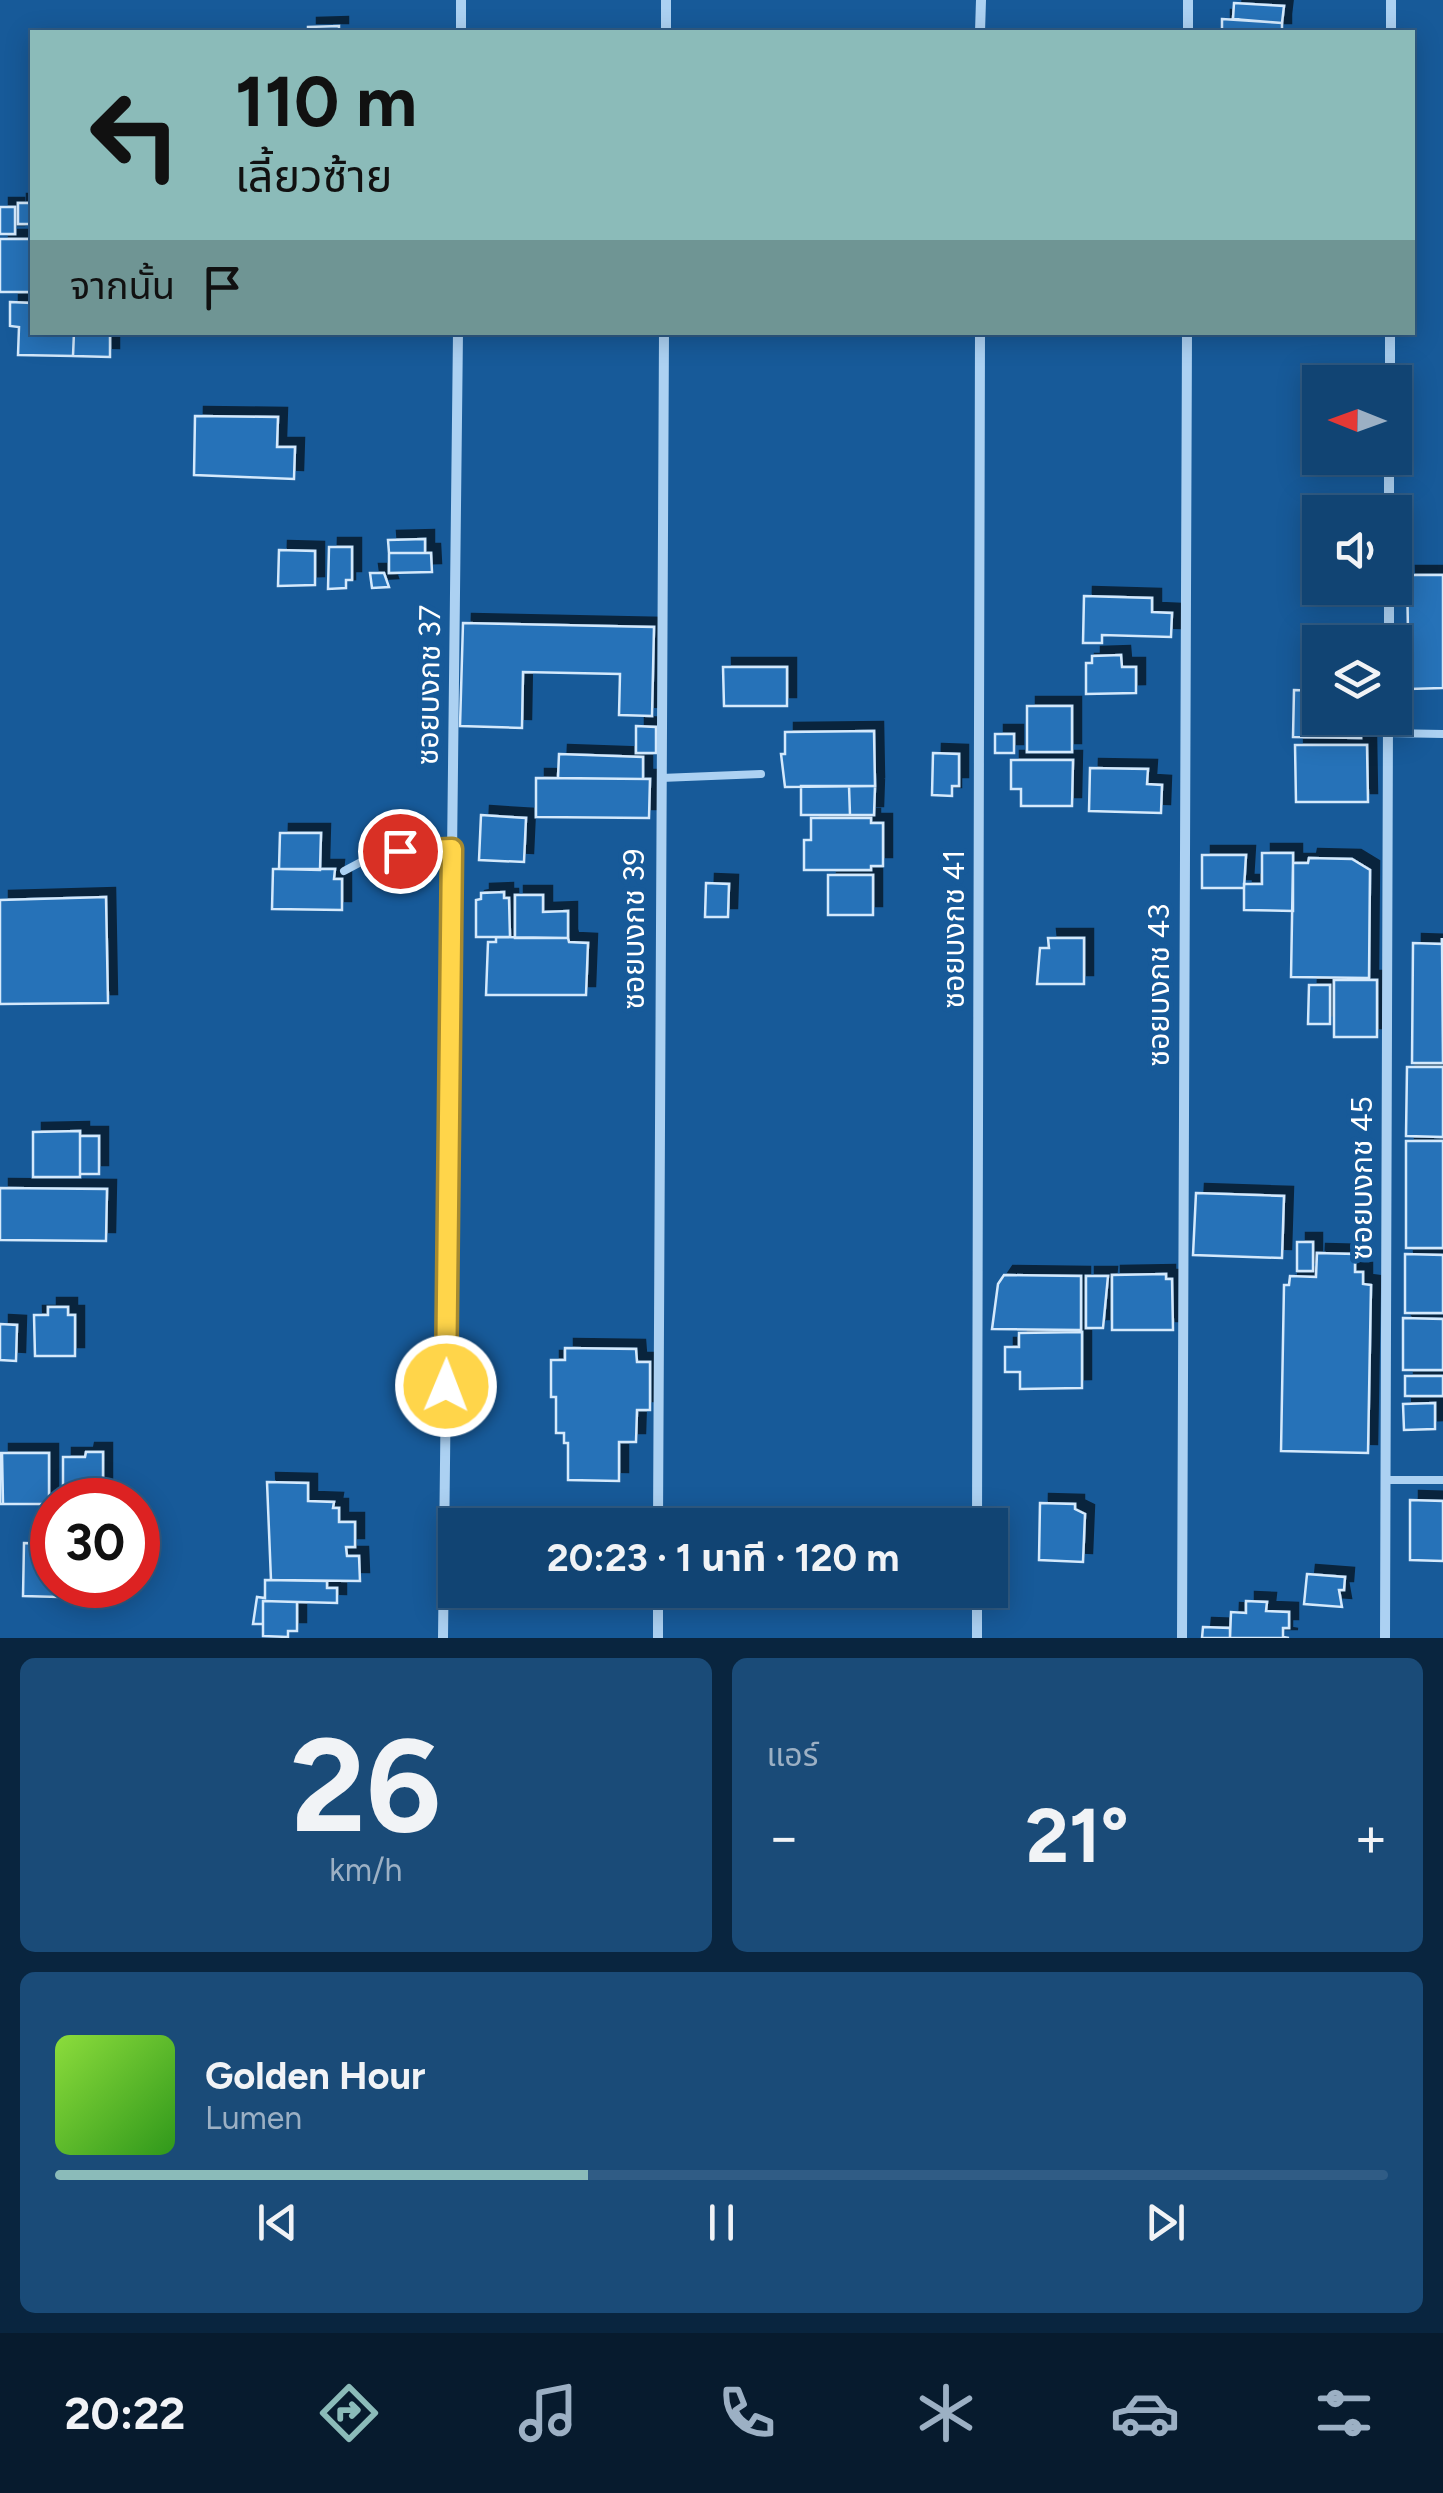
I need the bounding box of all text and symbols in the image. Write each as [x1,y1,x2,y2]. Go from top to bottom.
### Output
text: 110 m [235,59,417,144]
icon: left [70,70,200,200]
text: เลี้ยวซ้าย [235,149,392,203]
icon: arrive [195,260,250,315]
text: จากนั้น [70,263,175,309]
north arrow [1302,365,1412,475]
map controls [1302,365,1412,735]
button: sound [1302,495,1412,605]
street label: ซอยบงกช 37 [409,605,448,765]
button: layers [1302,625,1412,735]
pin [358,809,443,894]
icon: arrive [373,824,428,879]
street label: ซอยบงกช 39 [615,848,652,1010]
street label: ซอยบงกช 41 [935,850,972,1008]
street label: ซอยบงกช 43 [1140,904,1177,1066]
street label: ซอยบงกช 45 [1343,1096,1380,1260]
position arrow [394,1334,498,1438]
speed limit sign: 30 [30,1478,160,1608]
text: 20:23 · 1 นาที · 120 m [547,1535,899,1581]
text: 26 [290,1708,441,1864]
text: แอร์ [767,1736,818,1774]
text: 21° [1026,1791,1129,1881]
text: − [767,1804,801,1870]
text: + [1354,1804,1388,1870]
text: km/h [329,1851,402,1889]
text: Golden Hour [205,2053,426,2099]
text: Lumen [205,2099,302,2137]
icon: previous [250,2195,305,2250]
icon: pause [694,2195,749,2250]
icon: next [1138,2195,1193,2250]
icon: directions [314,2378,384,2448]
icon: music [513,2378,583,2448]
icon: phone [712,2378,782,2448]
icon: climate [911,2378,981,2448]
icon: car [1110,2378,1180,2448]
icon: filters [1309,2378,1379,2448]
text: 20:22 [64,2386,185,2440]

